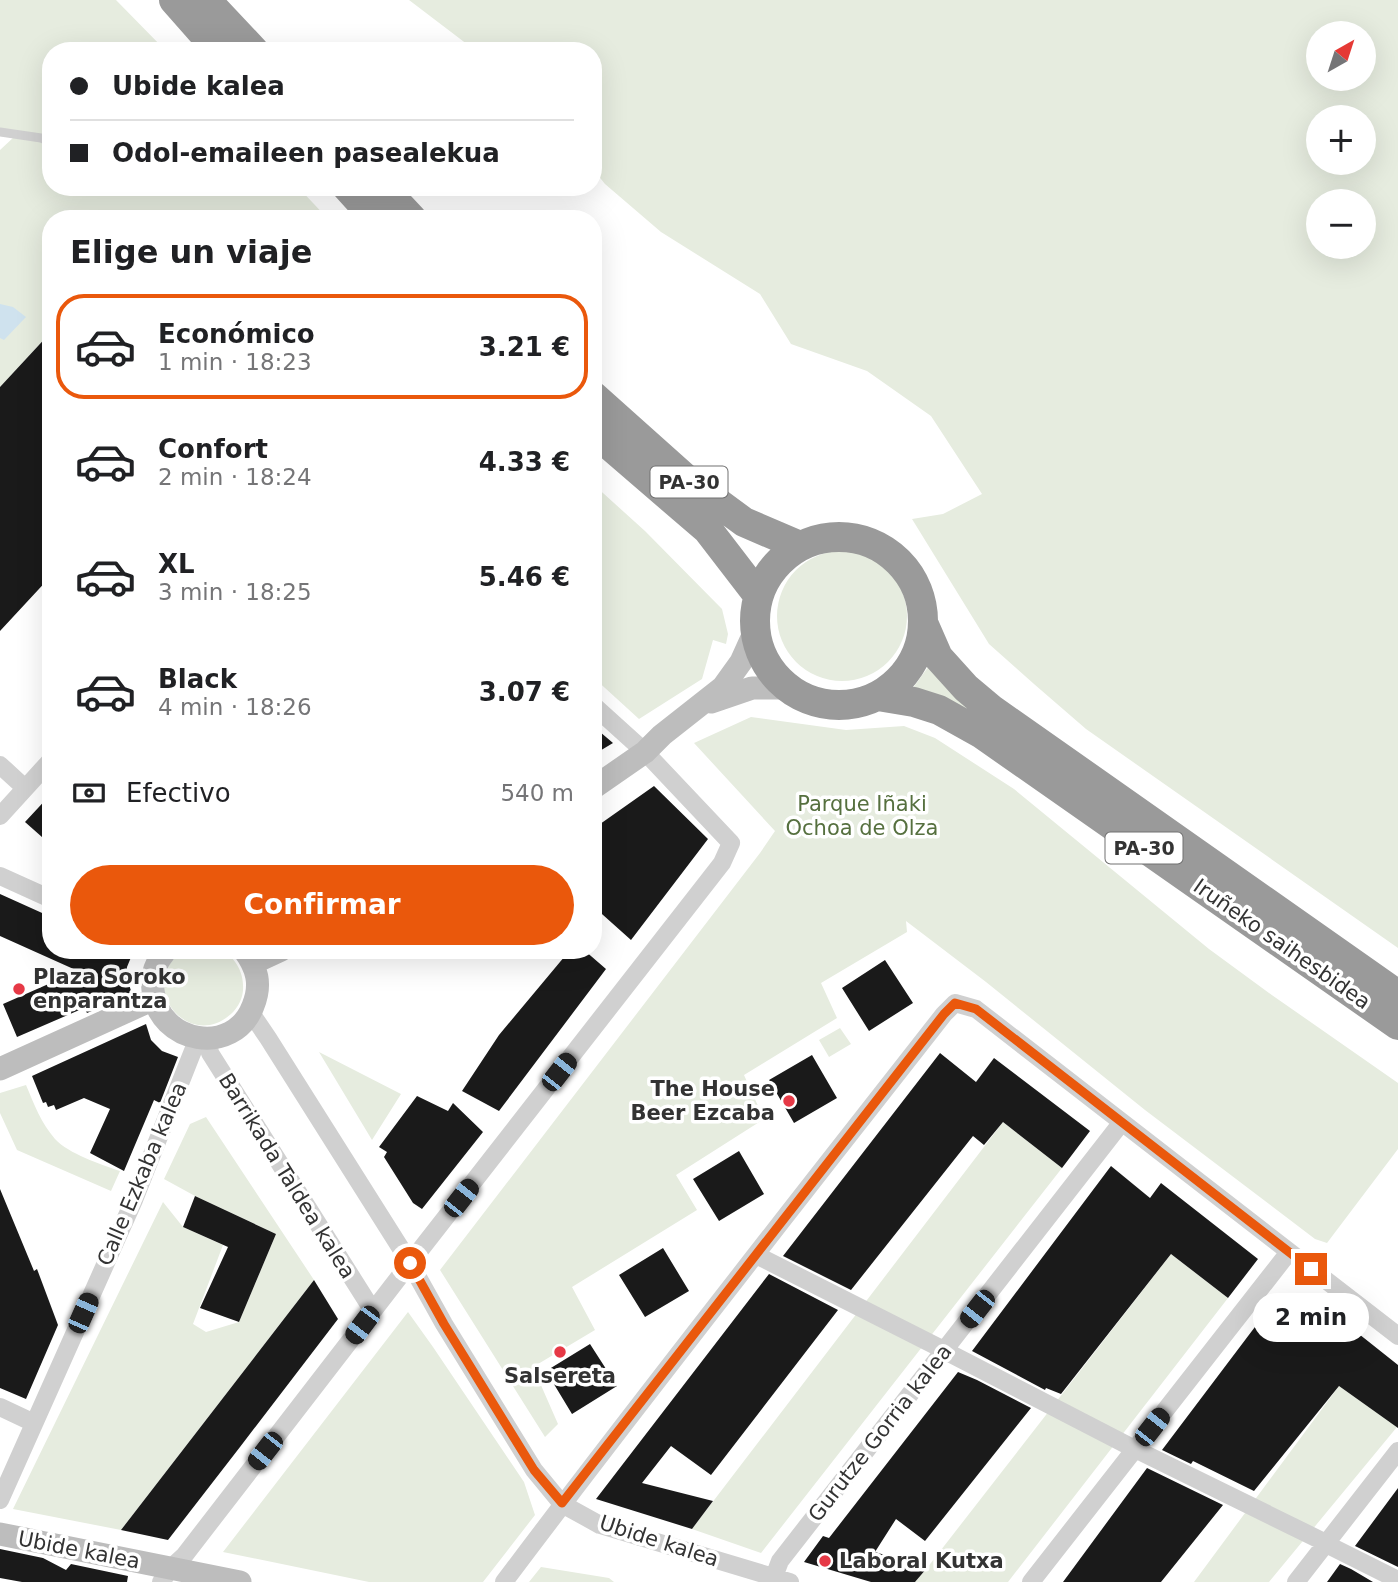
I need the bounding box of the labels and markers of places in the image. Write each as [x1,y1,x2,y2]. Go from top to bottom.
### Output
place label: Plaza Soroko enparantza [33,965,186,1013]
marker: Plaza Soroko enparantza [11,981,27,997]
place label: The House Beer Ezcaba [630,1077,775,1125]
marker: The House Beer Ezcaba [781,1093,797,1109]
marker: Salsereta [552,1344,568,1360]
place label: Salsereta [504,1364,616,1388]
place label: Laboral Kutxa [839,1549,1004,1573]
marker: Laboral Kutxa [817,1553,833,1569]

